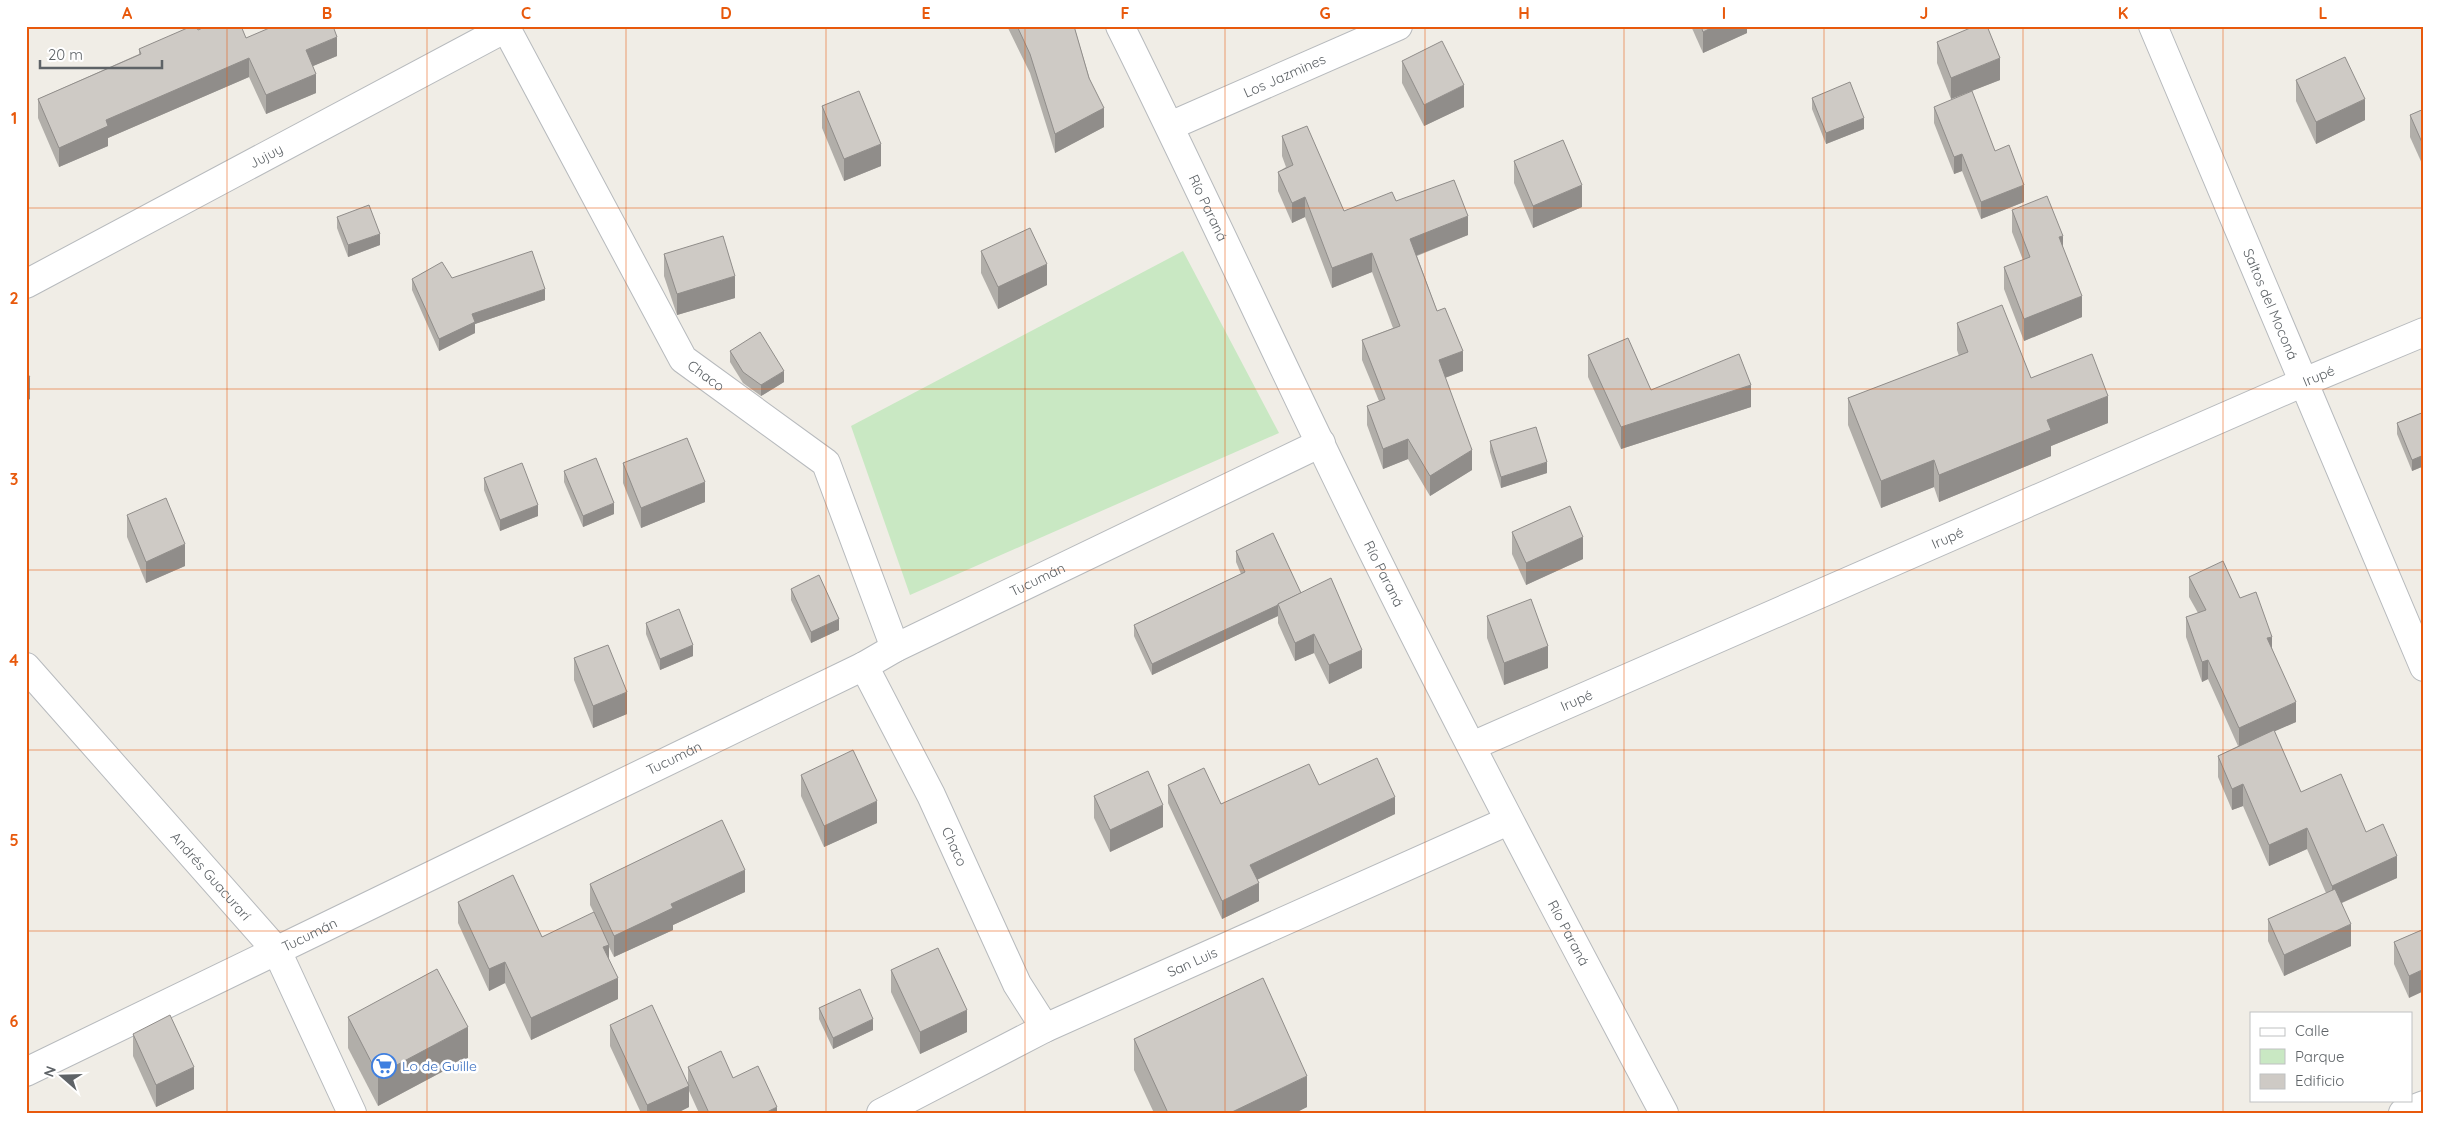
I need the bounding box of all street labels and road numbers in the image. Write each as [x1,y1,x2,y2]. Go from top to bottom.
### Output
street label: Los Jazmines [1241,50,1328,102]
street label: Jujuy [246,140,286,172]
street label: Río Paraná [1185,172,1232,244]
street label: Saltos del Moconá [2239,246,2302,362]
street label: Chaco [684,356,728,395]
street label: Irupé [2300,361,2338,391]
street label: Irupé [1929,523,1966,553]
street label: Río Paraná [1360,538,1408,610]
street label: Tucumán [1007,559,1068,600]
street label: Irupé [1558,685,1595,715]
street label: Tucumán [643,737,705,779]
street label: Chaco [938,824,971,869]
street label: Andrés Guacurarí [167,828,255,924]
street label: Río Paraná [1544,897,1593,969]
street label: Tucumán [279,914,340,956]
street label: San Luis [1164,943,1220,981]

